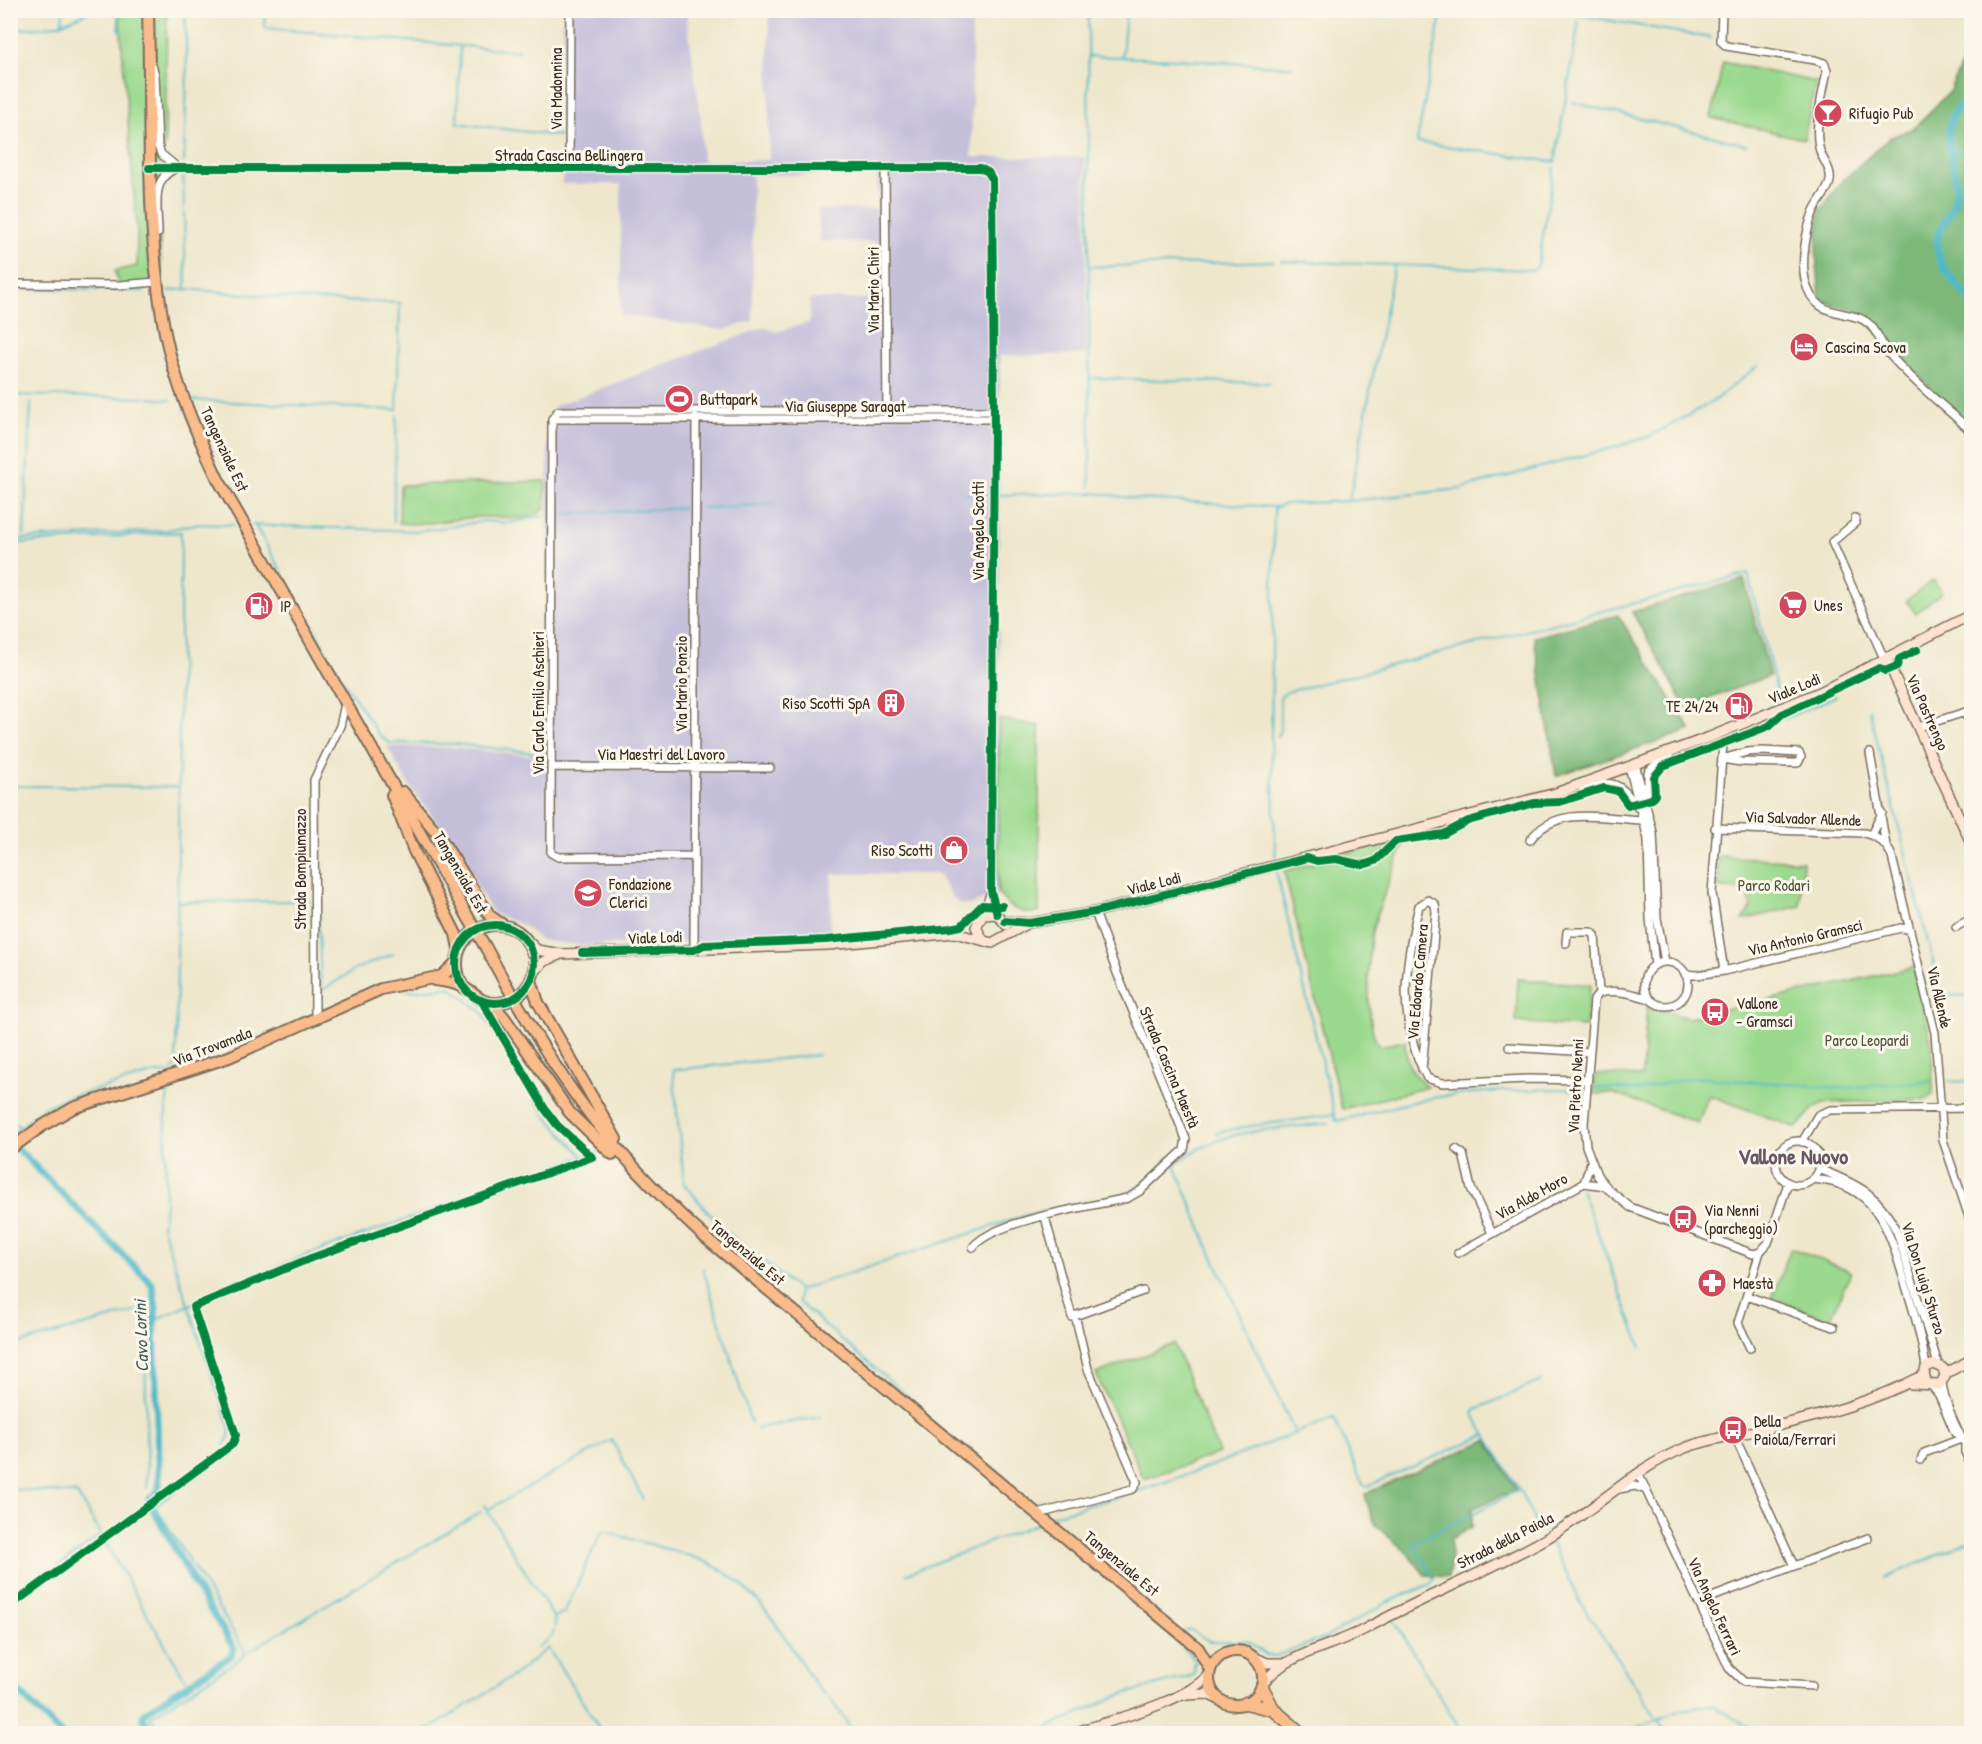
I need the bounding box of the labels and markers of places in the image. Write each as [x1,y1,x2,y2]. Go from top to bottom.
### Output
bar icon: Rifugio Pub [1812,97,1844,129]
place label: Rifugio Pub [1849,102,1914,124]
hotel icon: Cascina Scova [1788,331,1820,363]
place label: Cascina Scova [1825,336,1906,358]
sports icon: Buttapark [663,383,695,415]
place label: Buttapark [700,388,758,410]
supermarket icon: Unes [1777,589,1809,621]
fuel station icon: IP [243,590,275,622]
place label: Unes [1814,594,1843,616]
place label: IP [280,595,291,617]
building icon: Riso Scotti SpA [875,687,907,719]
fuel station icon: TE 24/24 [1723,690,1755,722]
place label: Riso Scotti SpA [783,692,870,714]
place label: TE 24/24 [1666,695,1718,717]
shop icon: Riso Scotti [938,834,970,866]
place label: Riso Scotti [871,839,933,861]
place label: Fondazione Clerici [608,873,672,913]
school or university icon: Fondazione Clerici [572,877,604,909]
place label: Vallone - Gramsci [1736,992,1793,1032]
bus stop icon: Vallone - Gramsci [1699,996,1731,1028]
place label: Via Nenni (parcheggio) [1704,1199,1778,1239]
bus stop icon: Via Nenni (parcheggio) [1667,1203,1699,1235]
pharmacy icon: Maestà [1696,1267,1728,1299]
place label: Maestà [1733,1272,1773,1294]
place label: Della Paiola/Ferrari [1754,1410,1836,1450]
bus stop icon: Della Paiola/Ferrari [1717,1414,1749,1446]

